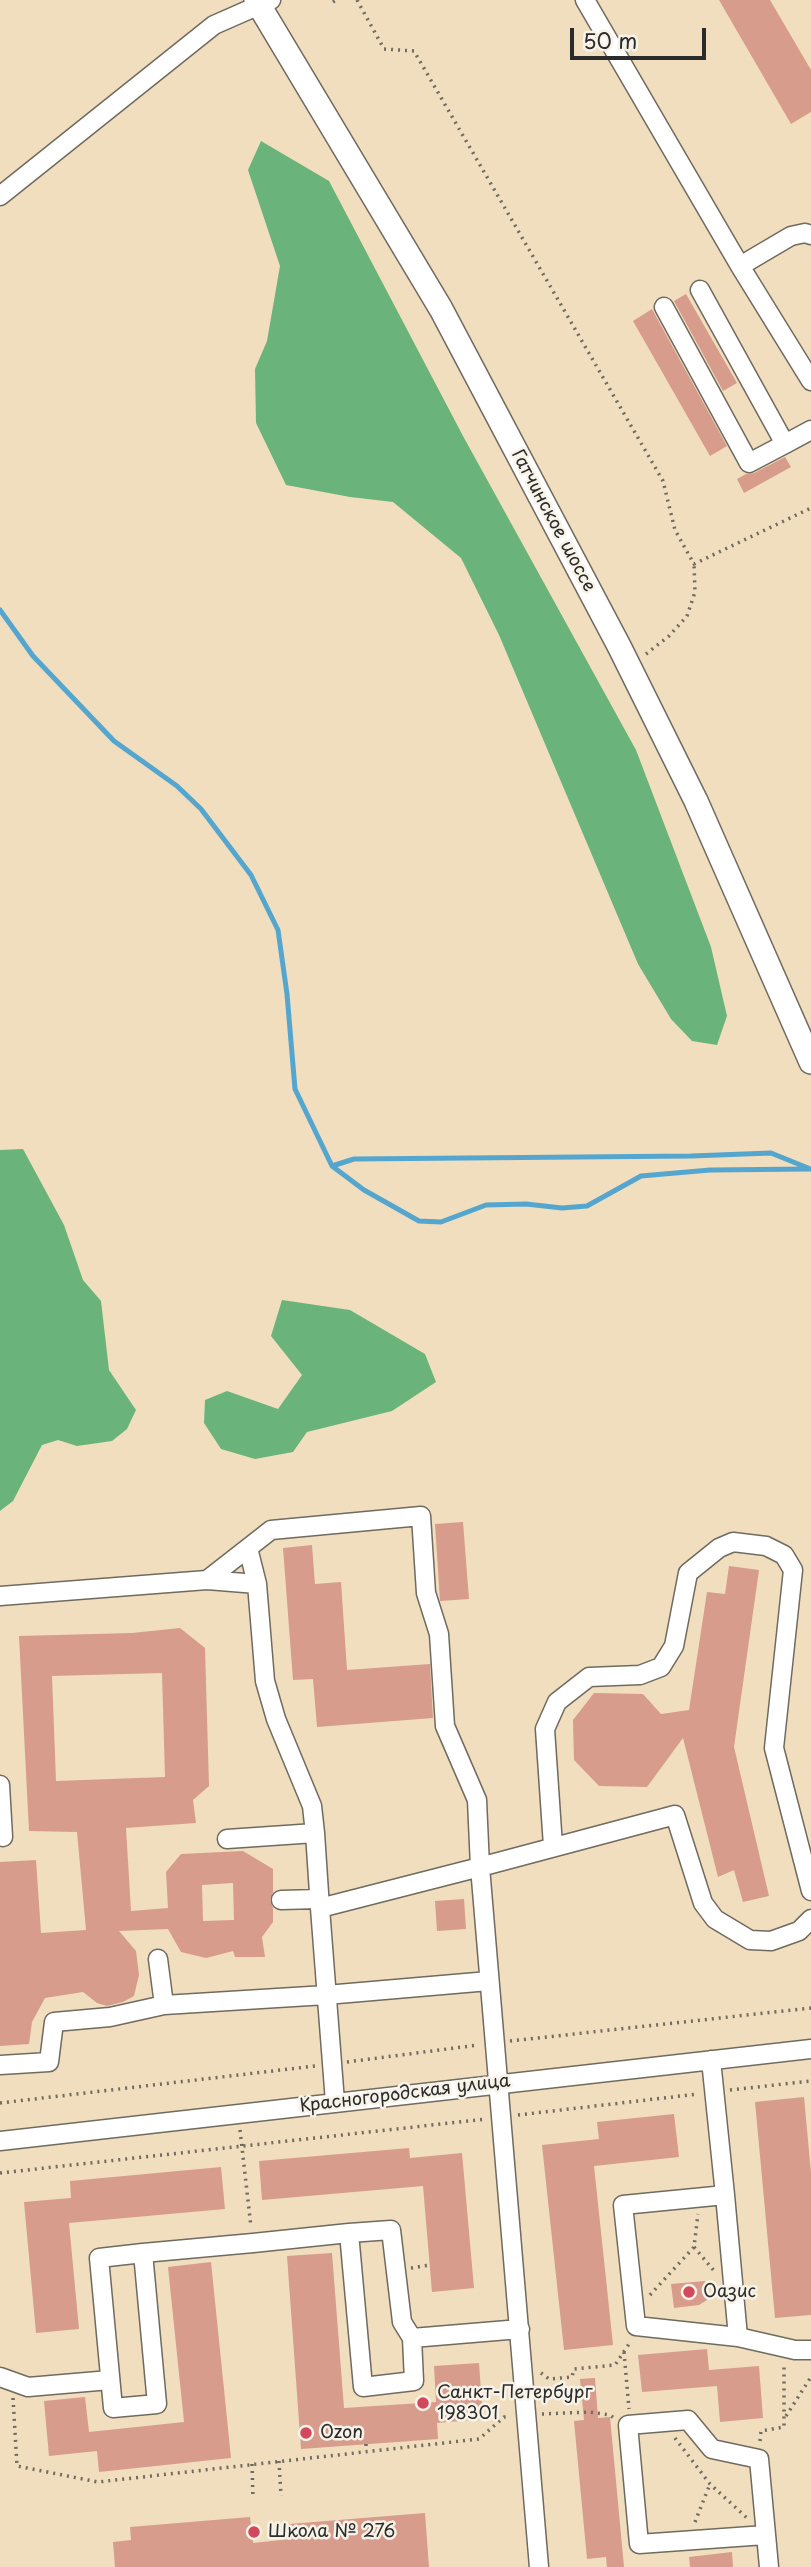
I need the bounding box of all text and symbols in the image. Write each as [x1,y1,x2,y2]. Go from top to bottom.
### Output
scale bar [573,14,710,58]
text: 50 m [583,24,637,56]
street label: Гатчинское шоссе [506,446,600,596]
street label: Красногородская улица [298,2070,512,2118]
place label: Оазис [703,2281,756,2303]
marker: Оазис [681,2284,697,2300]
place label: Санкт-Петербург 198301 [437,2382,592,2424]
marker: Санкт-Петербург 198301 [415,2395,431,2411]
place label: Ozon [320,2422,363,2444]
marker: Ozon [298,2425,314,2441]
place label: Школа № 276 [268,2521,395,2543]
marker: Школа № 276 [246,2524,262,2540]

